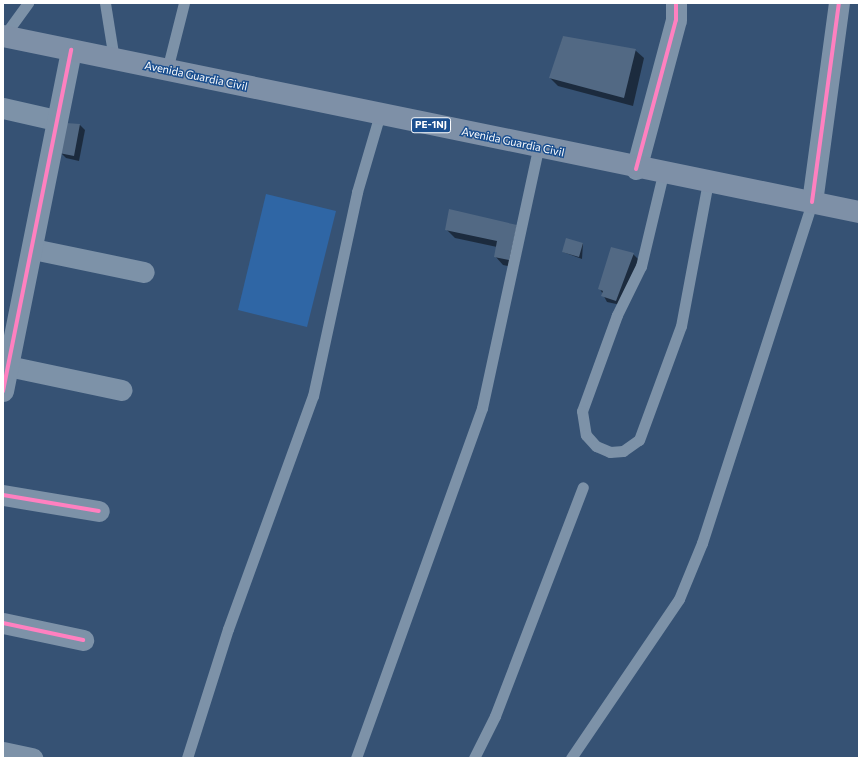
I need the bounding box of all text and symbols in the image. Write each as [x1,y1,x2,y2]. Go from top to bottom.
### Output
street label: Avenida Guardia Civil [143,59,249,93]
road number: PE-1NJ [411,117,451,133]
street label: Avenida Guardia Civil [460,125,566,159]

